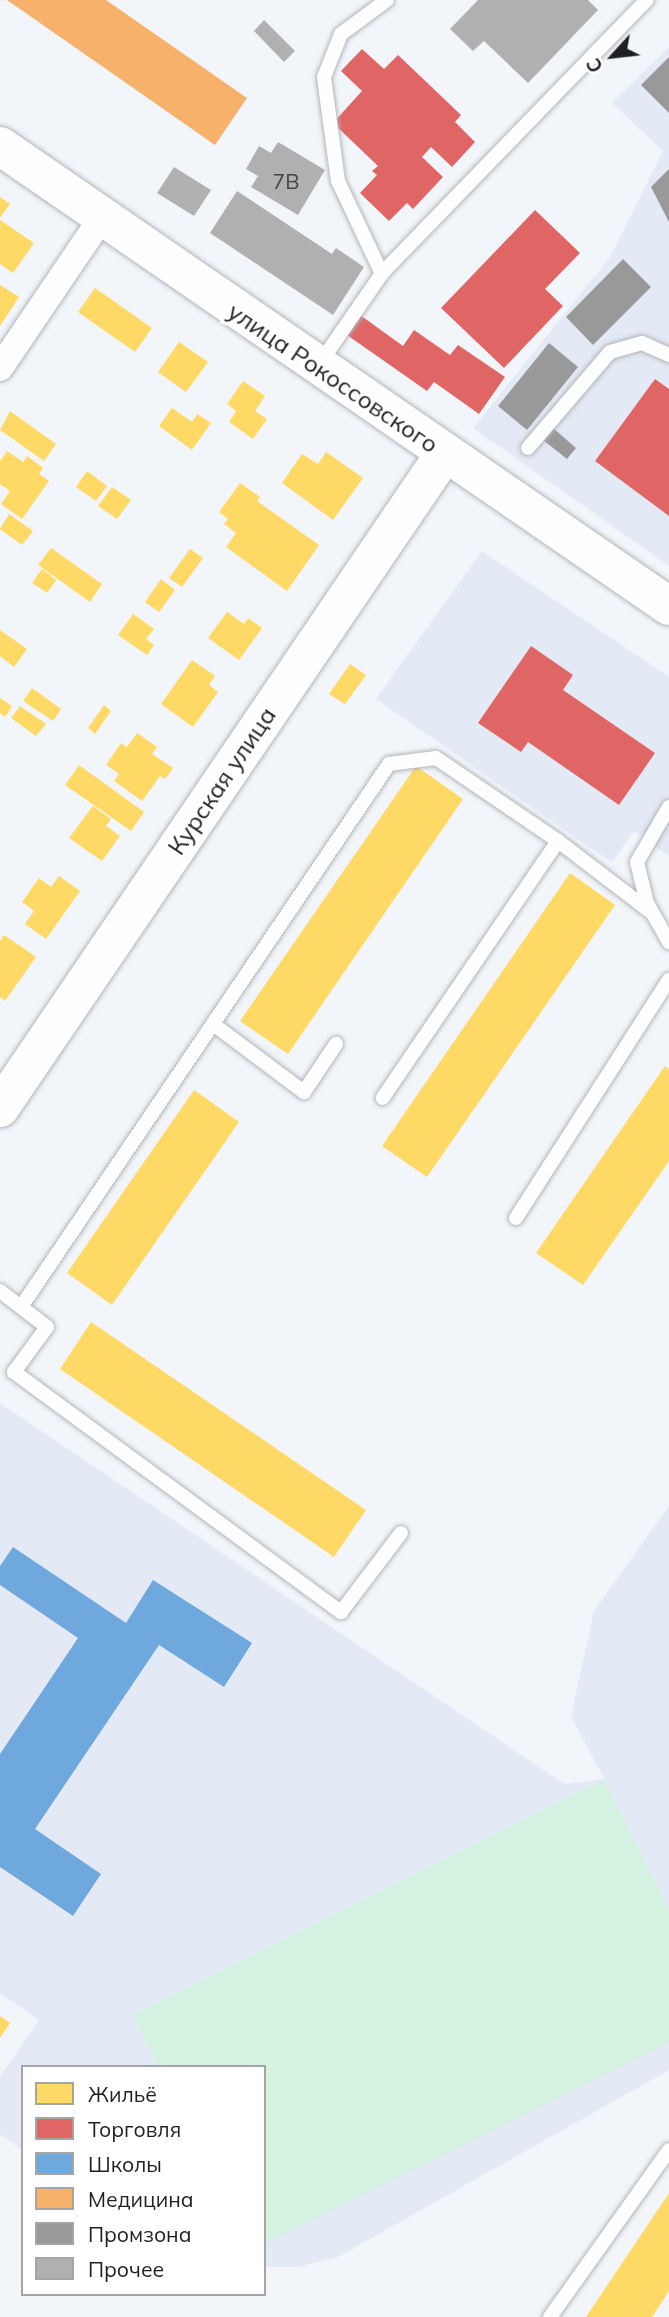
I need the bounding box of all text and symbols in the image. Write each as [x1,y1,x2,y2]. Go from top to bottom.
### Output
north arrow [578,21,648,91]
text: С [581,54,608,77]
house number: 7В [273,168,299,194]
street label: улица Рокоссовского [222,297,444,459]
street label: Курская улица [162,702,282,860]
legend [21,2065,266,2296]
text: Жильё [88,2081,157,2107]
text: Торговля [88,2116,181,2142]
text: Школы [88,2151,162,2177]
text: Медицина [88,2186,194,2212]
text: Промзона [88,2221,191,2247]
text: Прочее [88,2256,164,2282]

